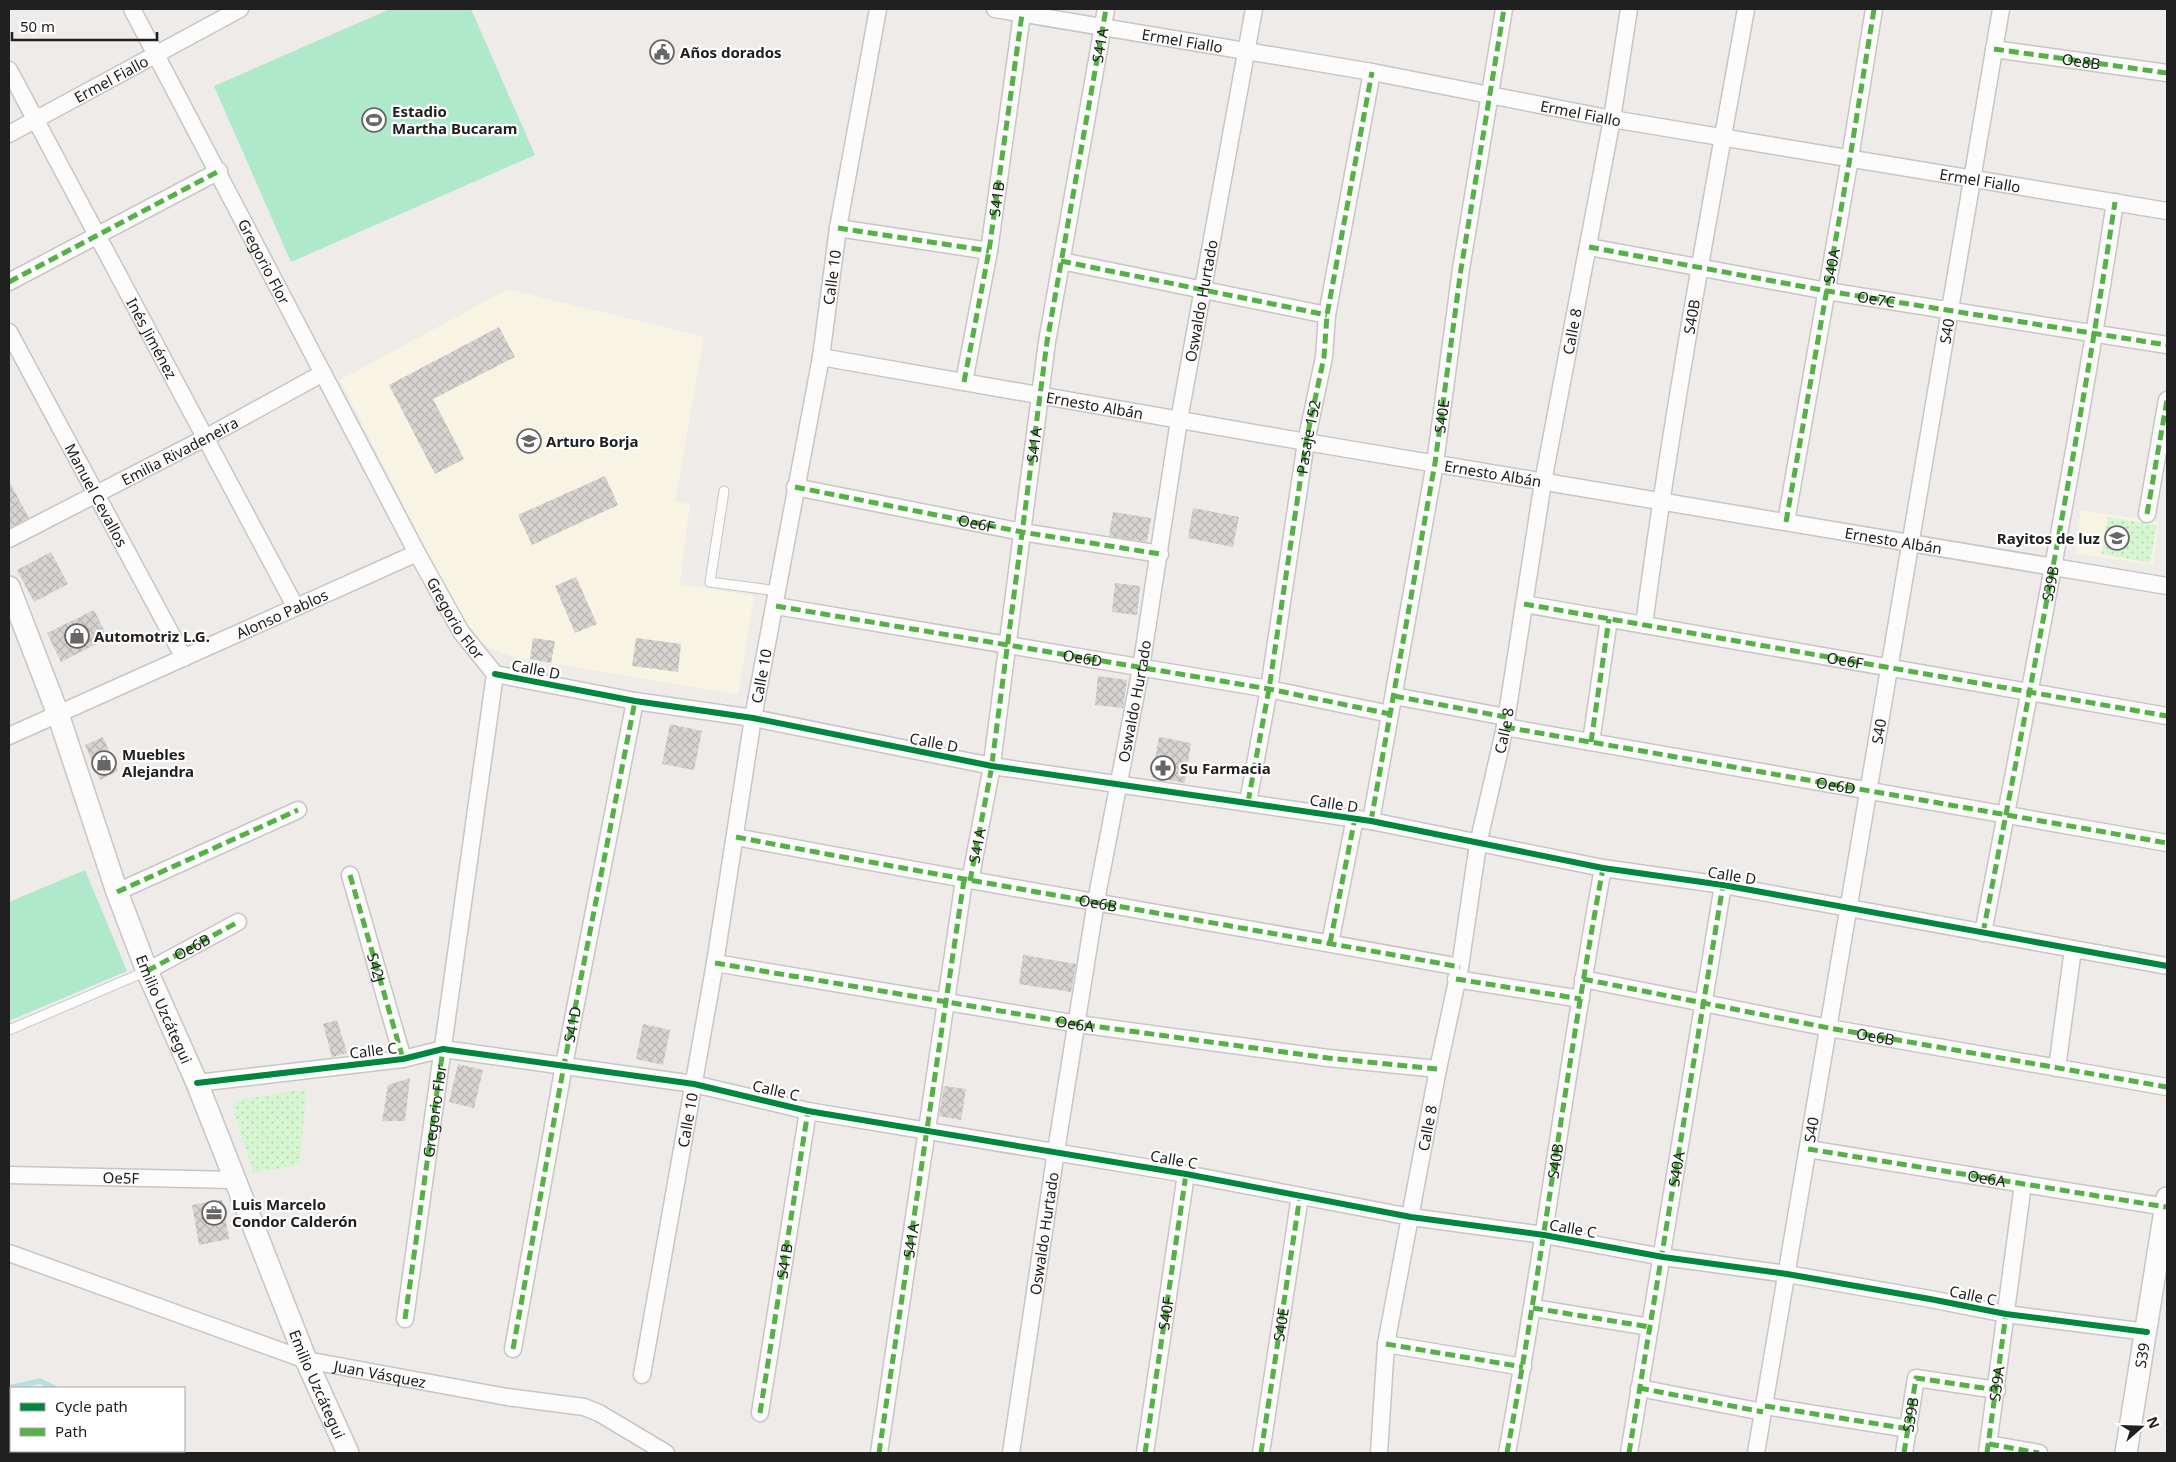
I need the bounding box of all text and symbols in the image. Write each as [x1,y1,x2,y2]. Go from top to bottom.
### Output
scale bar [12,10,158,42]
text: 50 m [20,16,55,36]
street label: Ermel Fiallo [1140,24,1224,57]
street label: S41A [1087,26,1113,64]
public building icon: Años dorados [649,39,675,65]
place label: Años dorados [680,42,782,62]
street label: Oe8B [2061,49,2102,74]
street label: Ermel Fiallo [70,51,152,107]
street label: Ermel Fiallo [1539,95,1623,130]
place label: Estadio Martha Bucaram [392,101,517,138]
sports icon: Estadio Martha Bucaram [361,107,387,133]
street label: Ermel Fiallo [1938,163,2022,197]
street label: S41B [984,180,1009,218]
street label: Gregorio Flor [234,215,295,308]
street label: Oswaldo Hurtado [1180,238,1222,363]
street label: S40A [1818,247,1844,285]
street label: Calle 10 [818,249,845,306]
street label: Oe7C [1856,286,1897,312]
street label: Inés Jiménez [122,294,182,382]
street label: S40B [1678,298,1704,336]
street label: Calle 8 [1557,307,1586,356]
street label: S40 [1934,317,1958,345]
street label: Ernesto Albán [1045,387,1145,423]
street label: Pasaje 152 [1291,398,1325,475]
street label: S40E [1429,398,1453,434]
street label: Emilia Rivadeneira [118,412,241,490]
street label: S41A [1021,426,1046,463]
school or university icon: Arturo Borja [516,428,542,454]
place label: Arturo Borja [546,431,639,451]
street label: Manuel Cevallos [61,440,132,550]
street label: Ernesto Albán [1443,455,1543,491]
street label: Oe6F [957,510,997,536]
street label: Ernesto Albán [1843,522,1944,558]
school or university icon: Rayitos de luz [2104,525,2130,551]
place label: Rayitos de luz [1997,528,2100,548]
street label: S39B [2037,564,2063,602]
street label: Gregorio Flor [422,574,489,663]
street label: Alonso Pablos [233,584,331,643]
shop icon: Automotriz L.G. [64,623,90,649]
place label: Automotriz L.G. [94,626,210,646]
street label: Oswaldo Hurtado [1113,639,1155,764]
street label: Oe6D [1061,644,1104,671]
street label: Calle 10 [746,647,776,705]
street label: Oe6F [1825,647,1865,673]
street label: Calle D [510,655,562,683]
street label: Calle 8 [1489,706,1518,756]
street label: S40 [1866,717,1890,746]
street label: Calle D [908,728,960,756]
place label: Muebles Alejandra [122,744,194,781]
shop icon: Muebles Alejandra [91,750,117,776]
pharmacy icon: Su Farmacia [1150,755,1176,781]
place label: Su Farmacia [1180,758,1271,778]
street label: Oe6D [1815,772,1857,798]
street label: Calle D [1308,789,1360,817]
street label: S41A [964,826,990,865]
street label: Calle D [1706,861,1758,889]
street label: Oe6B [1077,890,1119,916]
street label: Oe6B [170,929,214,965]
street label: S42J [363,950,390,984]
street label: Emilio Uzcátegui [132,952,197,1067]
street label: S41D [559,1004,585,1044]
street label: Oe6A [1054,1010,1096,1036]
street label: Oe6B [1855,1023,1896,1049]
street label: Calle C [348,1037,398,1063]
street label: Gregorio Flor [418,1063,451,1159]
street label: Calle C [751,1075,802,1105]
street label: Calle 10 [673,1091,702,1149]
street label: Calle 8 [1413,1103,1441,1153]
street label: S40 [1799,1115,1823,1144]
street label: S40B [1542,1142,1567,1180]
street label: Calle C [1149,1145,1200,1173]
street label: S40A [1663,1150,1689,1188]
street label: Oe6A [1966,1165,2008,1191]
street label: Oe5F [102,1167,140,1188]
street label: Oswaldo Hurtado [1025,1171,1063,1296]
place label: Luis Marcelo Condor Calderón [232,1194,357,1231]
office icon: Luis Marcelo Condor Calderón [201,1200,227,1226]
street label: Calle C [1548,1214,1599,1242]
street label: S41A [898,1221,923,1259]
street label: S41B [772,1242,797,1280]
street label: Calle C [1948,1280,1999,1310]
street label: S40F [1153,1295,1178,1331]
street label: S40E [1268,1306,1293,1343]
street label: Emilio Uzcátegui [285,1327,350,1442]
street label: S39 [2130,1341,2154,1369]
street label: Juan Vásquez [330,1355,428,1392]
street label: S39A [1984,1365,2009,1402]
legend [10,1387,185,1452]
text: Cycle path [55,1396,128,1416]
street label: S39B [1898,1396,1923,1433]
north arrow [2116,1402,2166,1452]
text: N [2143,1414,2165,1431]
text: Path [55,1421,87,1441]

